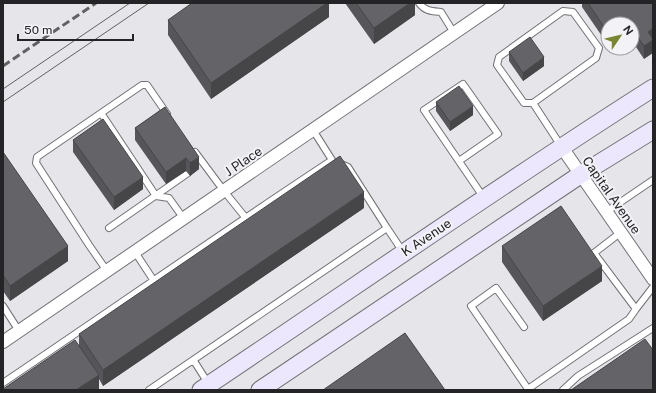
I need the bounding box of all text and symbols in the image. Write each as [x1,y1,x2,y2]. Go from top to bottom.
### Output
scale bar [18,16,133,42]
north arrow [600,16,640,56]
text: 50 m [24,23,52,37]
text: N [621,23,636,37]
street label: J Place [222,143,265,179]
street label: Capital Avenue [579,154,644,237]
street label: K Avenue [399,215,454,259]

